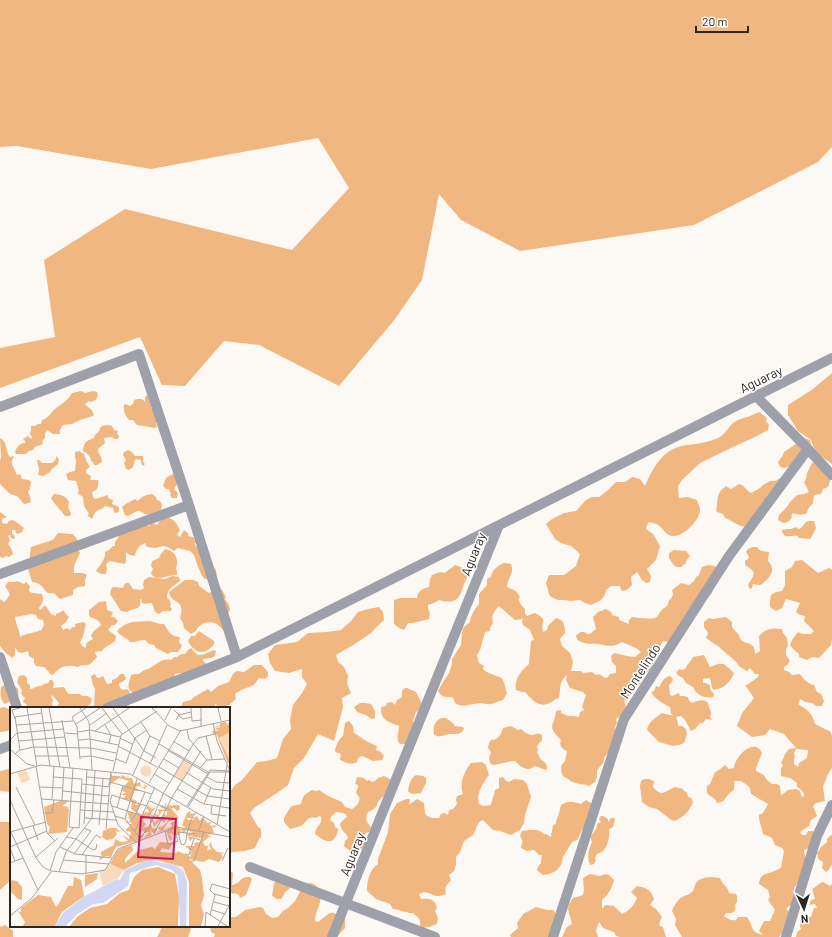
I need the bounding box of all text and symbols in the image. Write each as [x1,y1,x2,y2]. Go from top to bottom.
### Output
scale bar [696,8,748,34]
text: 20 m [702,14,728,28]
street label: Aguaray [737,362,785,396]
street label: Aguaray [457,530,489,578]
street label: Montelindo [616,641,664,701]
inset map [10,707,230,927]
street label: Aguaray [336,830,368,878]
north arrow [784,889,824,929]
text: N [801,913,809,926]

